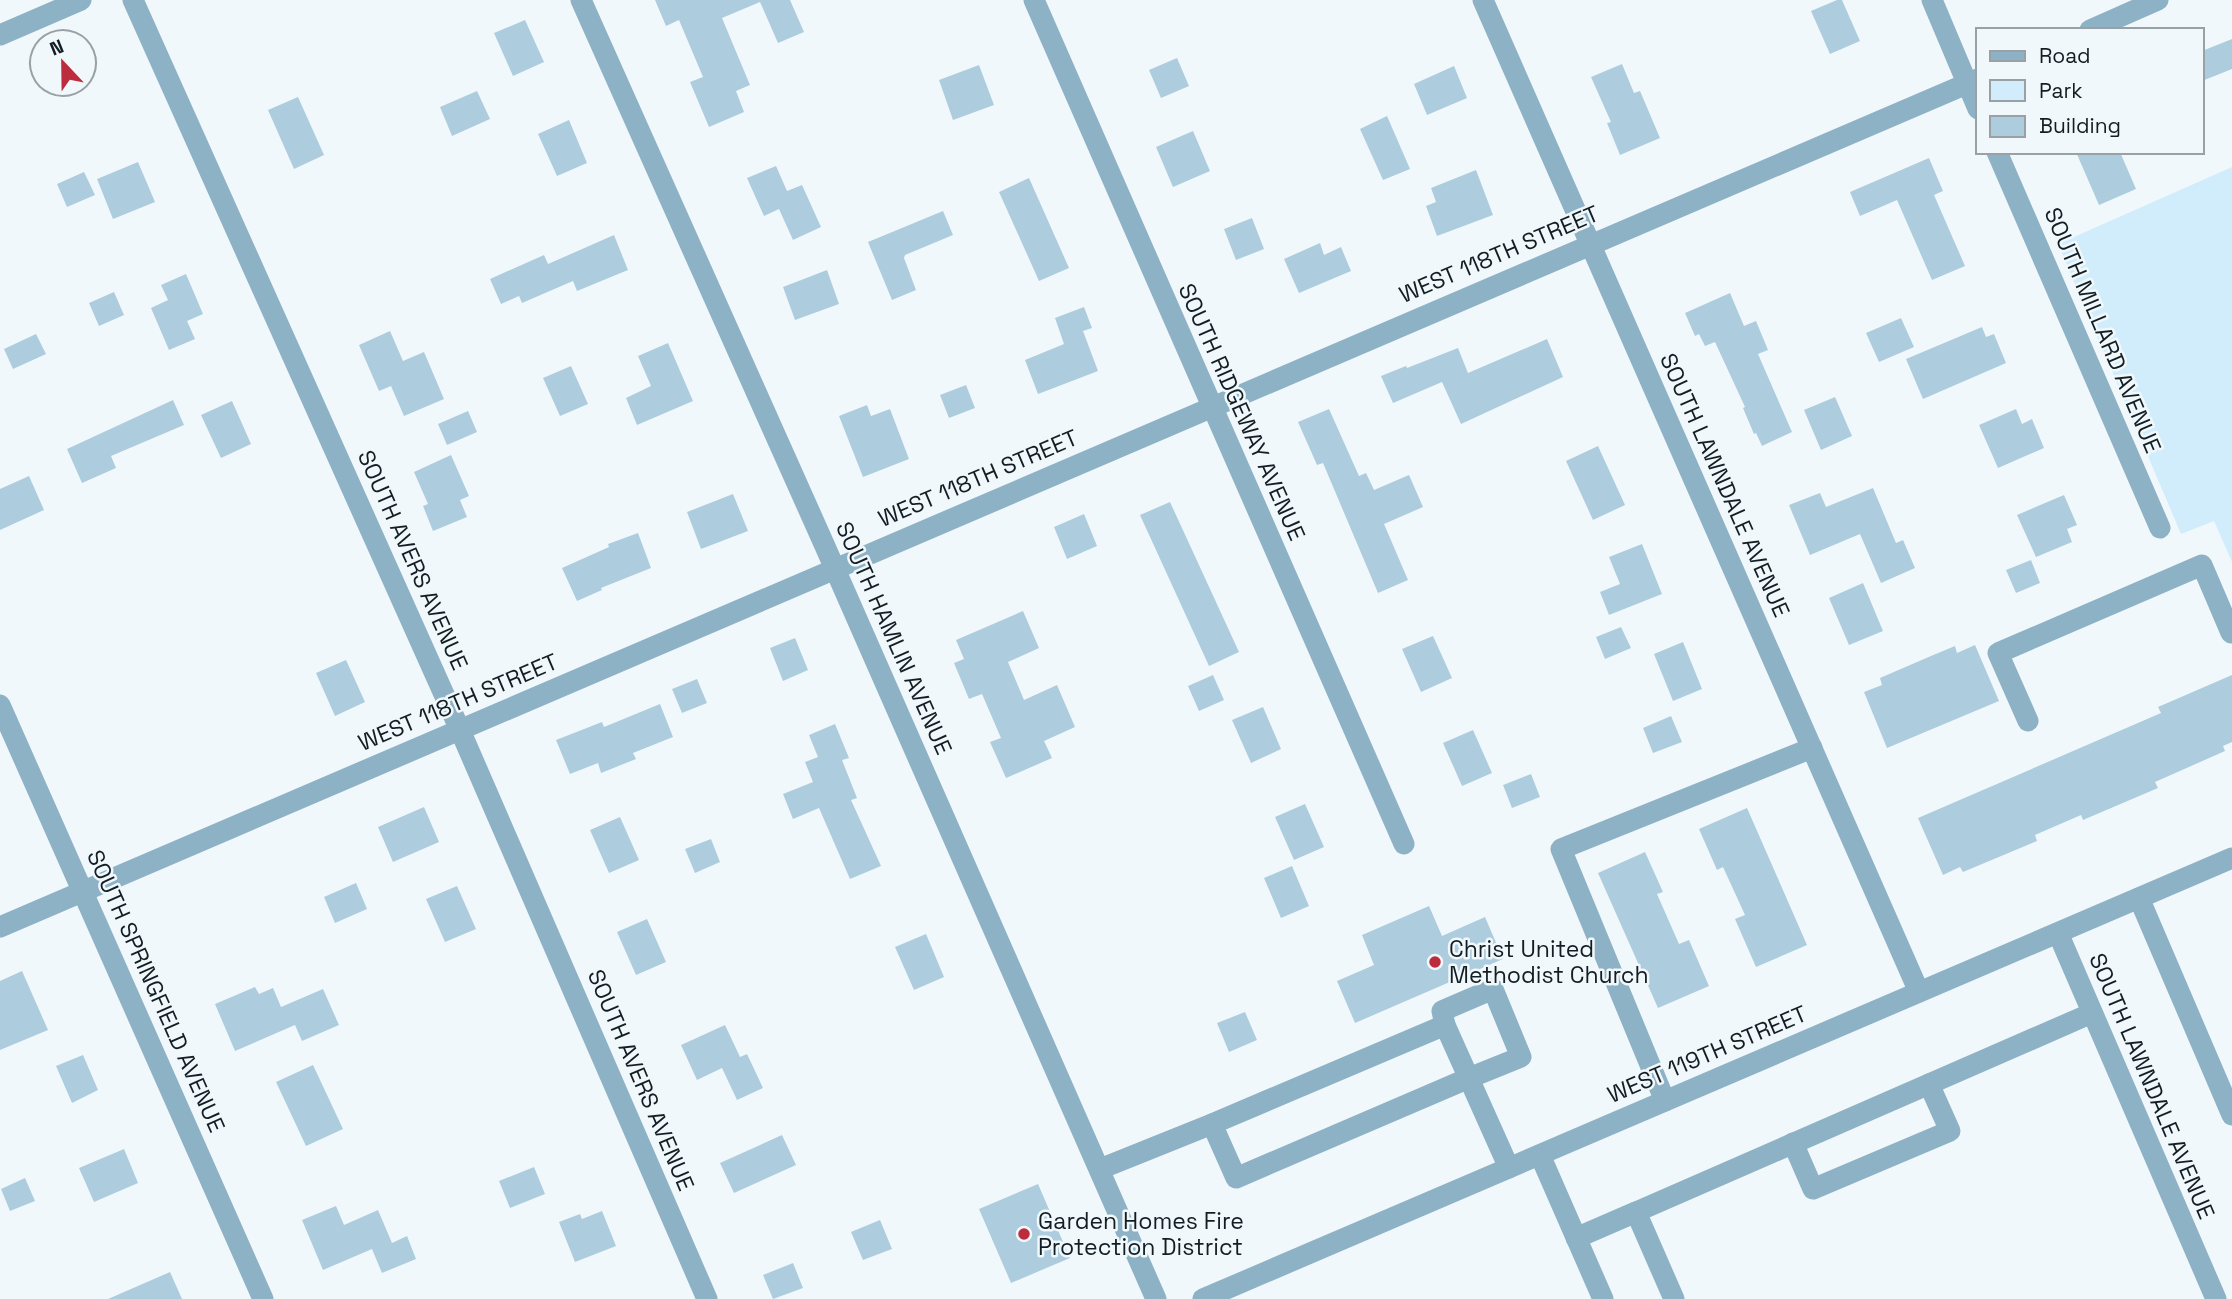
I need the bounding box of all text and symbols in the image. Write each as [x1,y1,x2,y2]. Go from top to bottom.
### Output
north arrow [28,28,98,98]
legend [1976,28,2204,154]
text: N [46,34,67,62]
text: Road [2039,42,2091,69]
text: Park [2039,77,2083,104]
text: Building [2039,112,2121,139]
street label: WEST 118TH STREET [1395,198,1603,310]
street label: SOUTH MILLARD AVENUE [2038,203,2168,457]
street label: SOUTH RIDGEWAY AVENUE [1172,279,1312,545]
street label: SOUTH LAWNDALE AVENUE [1653,348,1797,622]
street label: WEST 118TH STREET [874,422,1082,534]
street label: SOUTH AVERS AVENUE [351,445,475,675]
street label: SOUTH HAMLIN AVENUE [829,517,959,759]
street label: WEST 118TH STREET [354,646,562,758]
street label: SOUTH SPRINGFIELD AVENUE [80,845,232,1137]
place label: Christ United Methodist Church [1449,934,1649,990]
street label: SOUTH LAWNDALE AVENUE [2082,949,2222,1223]
marker: Christ United Methodist Church [1427,954,1443,970]
street label: SOUTH AVERS AVENUE [581,965,701,1195]
street label: WEST 119TH STREET [1603,998,1811,1110]
place label: Garden Homes Fire Protection District [1038,1206,1244,1262]
marker: Garden Homes Fire Protection District [1016,1226,1032,1242]

